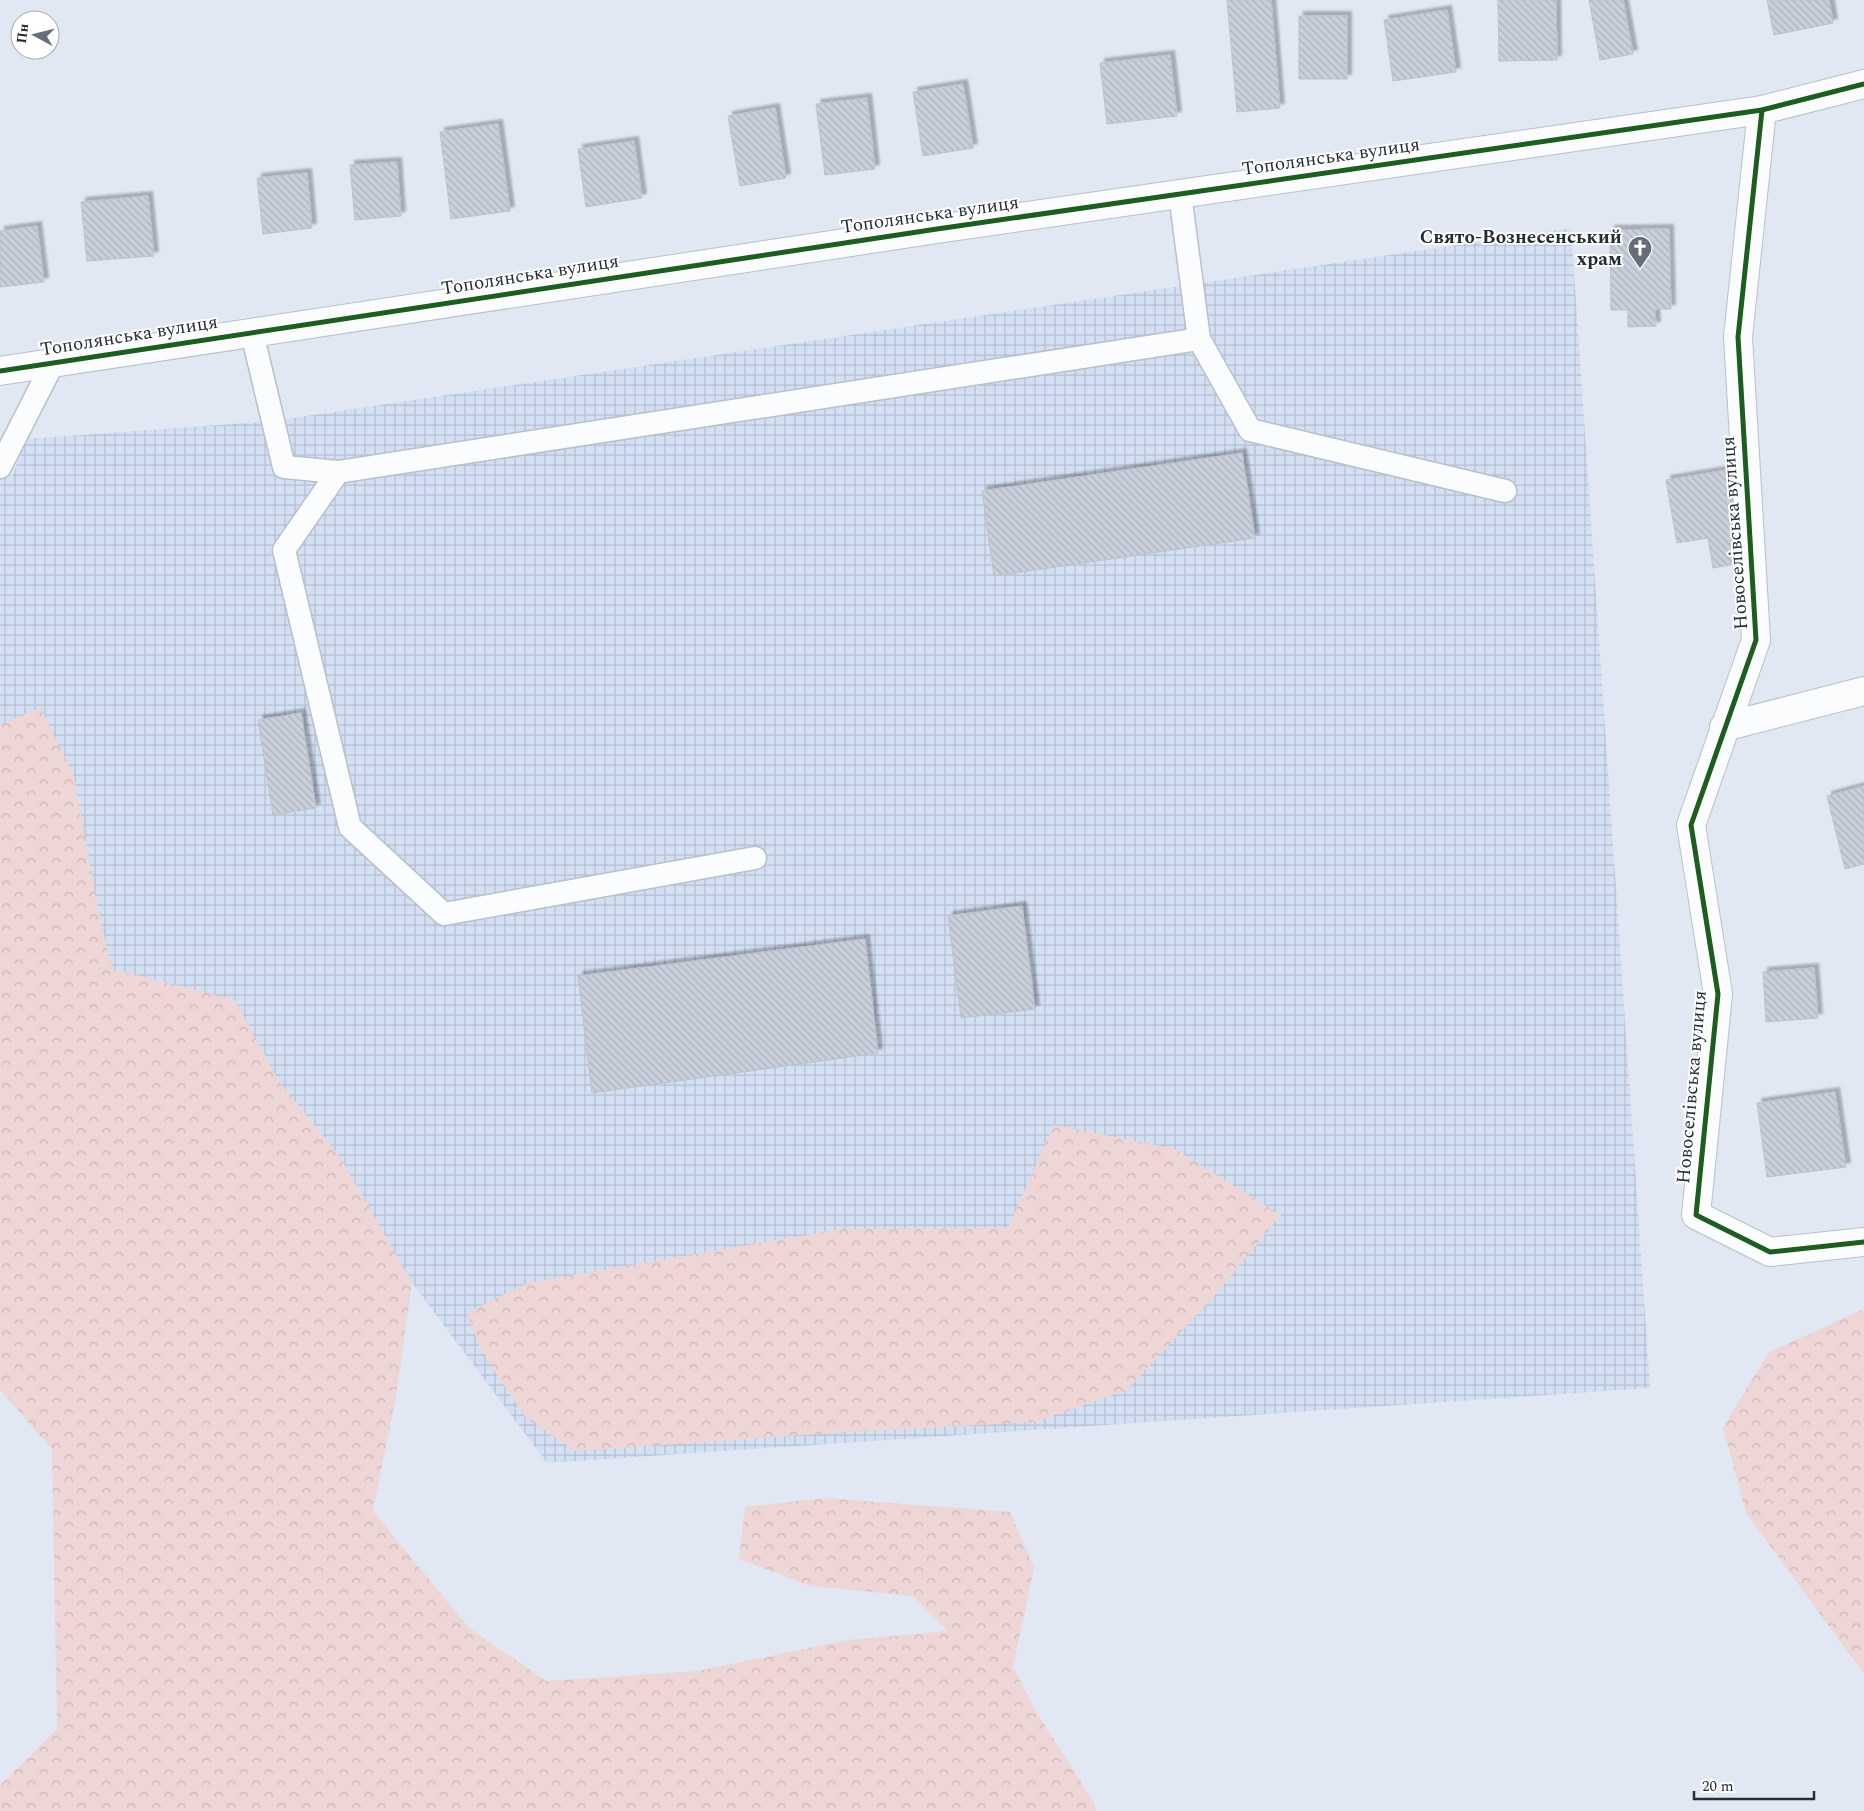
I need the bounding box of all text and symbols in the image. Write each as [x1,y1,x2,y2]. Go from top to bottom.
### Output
north arrow [10,10,60,60]
text: Пн [11,22,34,45]
street label: Тополянська вулиця [1240,130,1422,184]
street label: Тополянська вулиця [839,188,1021,242]
place label: Свято-Вознесенський храм [1420,223,1622,274]
church icon: Свято-Вознесенський храм [1627,235,1653,269]
street label: Тополянська вулиця [439,247,621,303]
street label: Тополянська вулиця [38,308,220,364]
street label: Новоселівська вулиця [1714,435,1756,631]
street label: Новоселівська вулиця [1669,989,1715,1185]
scale bar [1694,1768,1814,1800]
text: 20 m [1702,1775,1734,1798]

